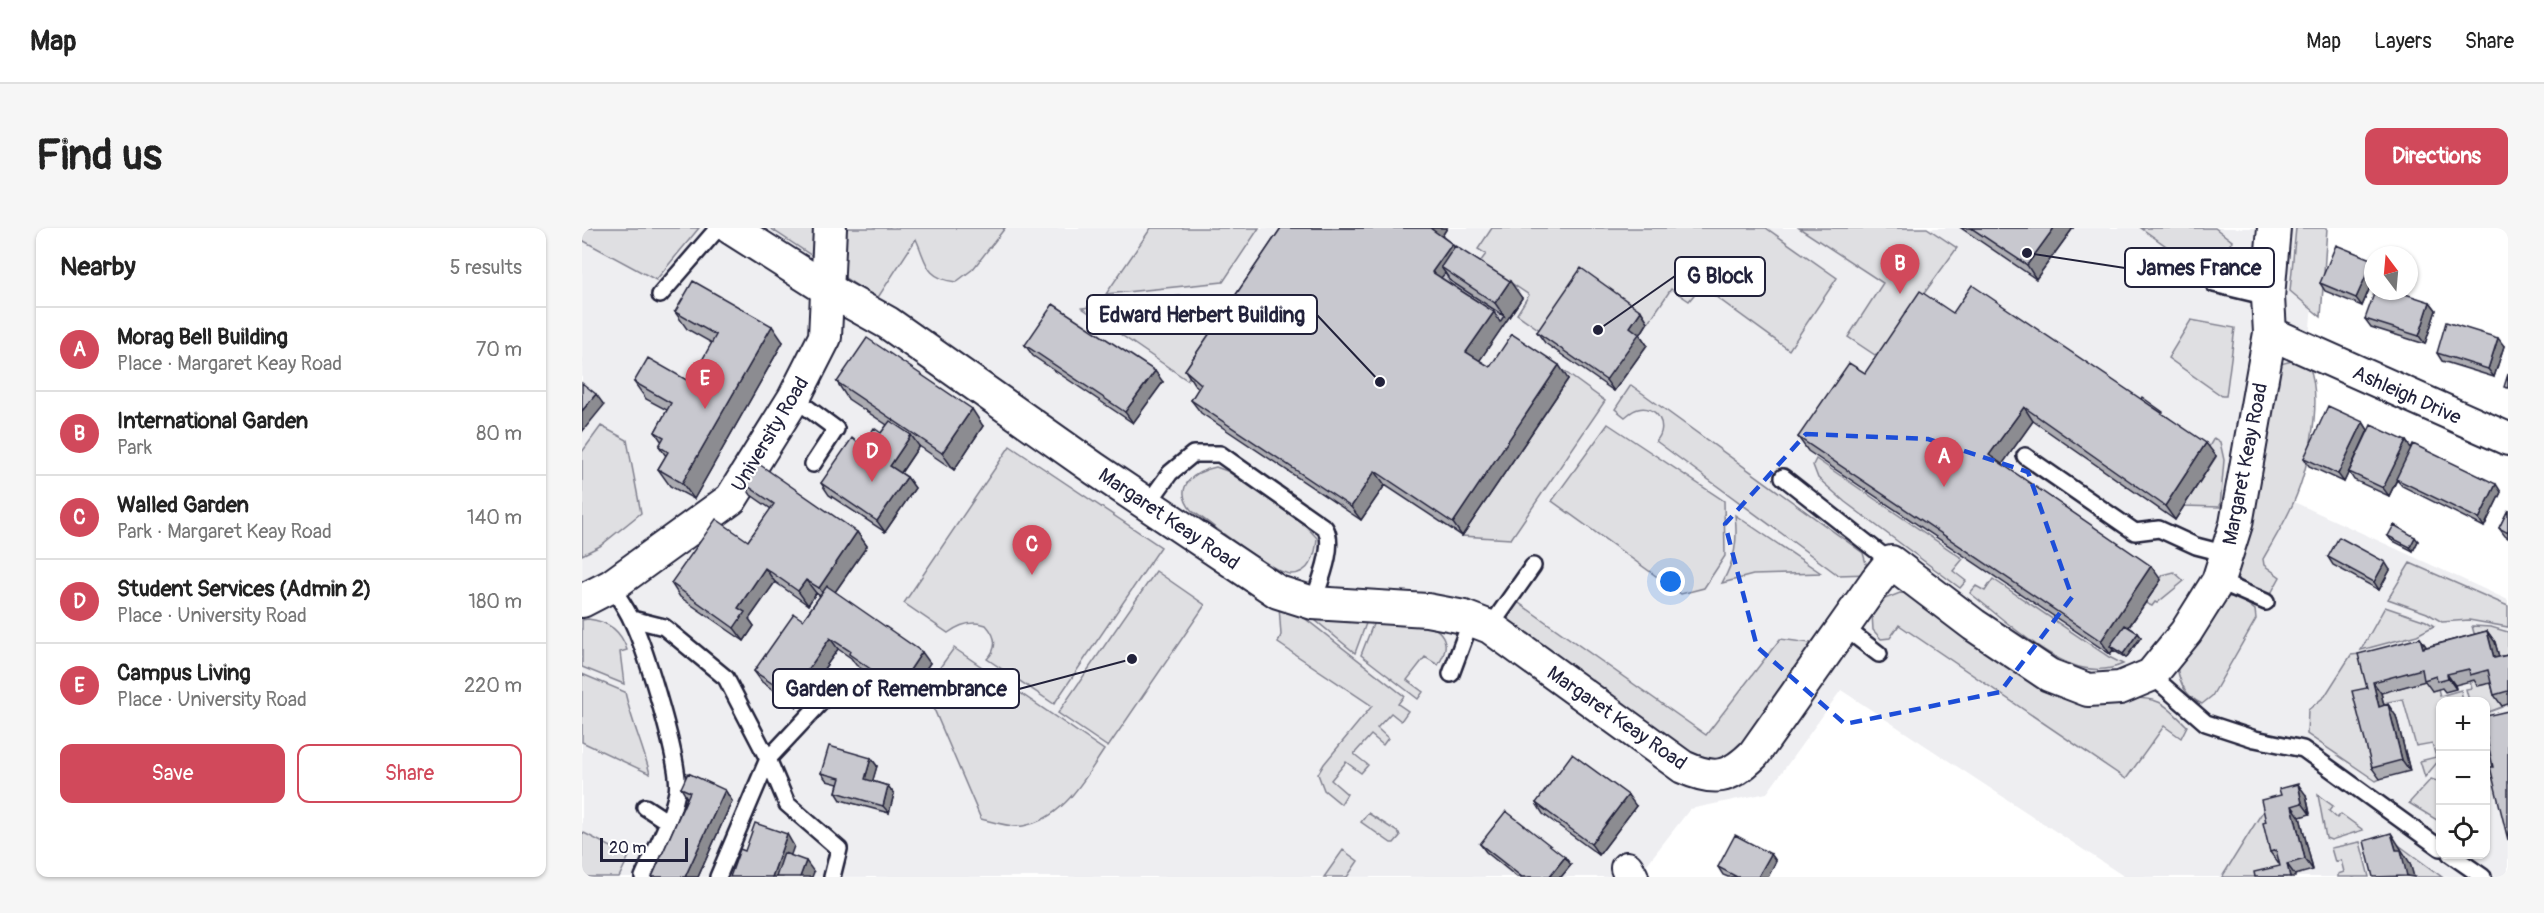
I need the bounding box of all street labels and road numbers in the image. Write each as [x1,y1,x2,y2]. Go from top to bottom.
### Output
street label: Ashleigh Drive [2349,360,2465,430]
street label: University Road [726,372,814,496]
street label: Margaret Keay Road [2217,381,2273,547]
street label: Margaret Keay Road [1094,463,1244,575]
street label: Margaret Keay Road [1542,661,1692,775]

